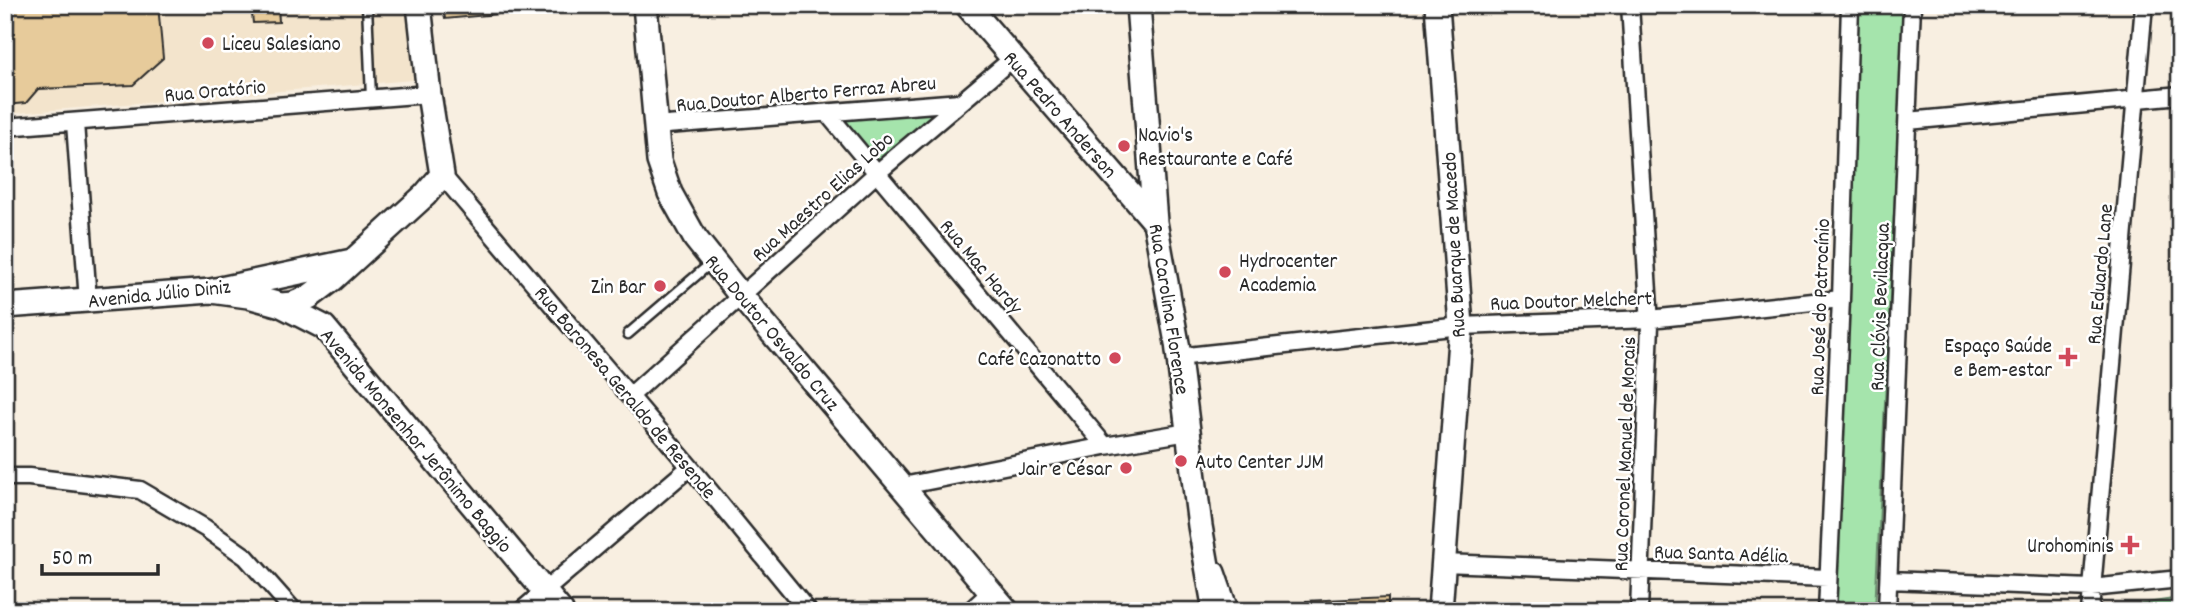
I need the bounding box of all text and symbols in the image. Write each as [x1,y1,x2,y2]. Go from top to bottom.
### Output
place label: Liceu Salesiano [222,31,341,61]
marker: Liceu Salesiano [200,35,216,51]
street label: Rua Pedro Anderson [995,46,1123,186]
street label: Rua Doutor Alberto Ferraz Abreu [675,70,937,122]
street label: Rua Oratório [163,74,267,112]
place label: Navio's Restaurante e Café [1138,122,1293,176]
street label: Rua Maestro Elias Lobo [746,126,902,270]
marker: Navio's Restaurante e Café [1116,138,1132,154]
street label: Rua Buarque de Macedo [1436,151,1476,338]
street label: Rua Eduardo Lane [2081,203,2123,346]
street label: Rua Mac Hardy [931,214,1029,322]
street label: Rua José do Patrocínio [1804,218,1840,396]
street label: Rua Clóvis Bevilacqua [1864,221,1900,392]
street label: Rua Carolina Florence [1139,222,1195,397]
place label: Hydrocenter Academia [1239,248,1338,302]
street label: Rua Doutor Osvaldo Cruz [696,249,845,419]
marker: Hydrocenter Academia [1217,264,1233,280]
street label: Avenida Júlio Diniz [86,274,232,318]
place label: Zin Bar [591,274,646,304]
marker: Zin Bar [652,278,668,294]
street label: Rua Baronesa Geraldo de Resende [525,281,722,507]
street label: Rua Doutor Melchert [1490,285,1653,321]
street label: Avenida Monsenhor Jerônimo Baggio [311,323,518,561]
place label: Espaço Saúde e Bem-estar [1944,333,2052,387]
street label: Rua Coronel Manuel de Morais [1608,336,1646,572]
place label: Café Cazonatto [978,346,1101,376]
marker: Espaço Saúde e Bem-estar [2058,347,2078,367]
marker: Café Cazonatto [1107,350,1123,366]
place label: Auto Center JJM [1195,449,1324,479]
marker: Auto Center JJM [1173,453,1189,469]
place label: Jair e César [1018,456,1112,486]
marker: Jair e César [1118,460,1134,476]
scale bar [42,532,158,576]
place label: Urohominis [2027,533,2114,563]
marker: Urohominis [2120,535,2140,555]
street label: Rua Santa Adélia [1653,539,1790,573]
text: 50 m [52,545,92,575]

